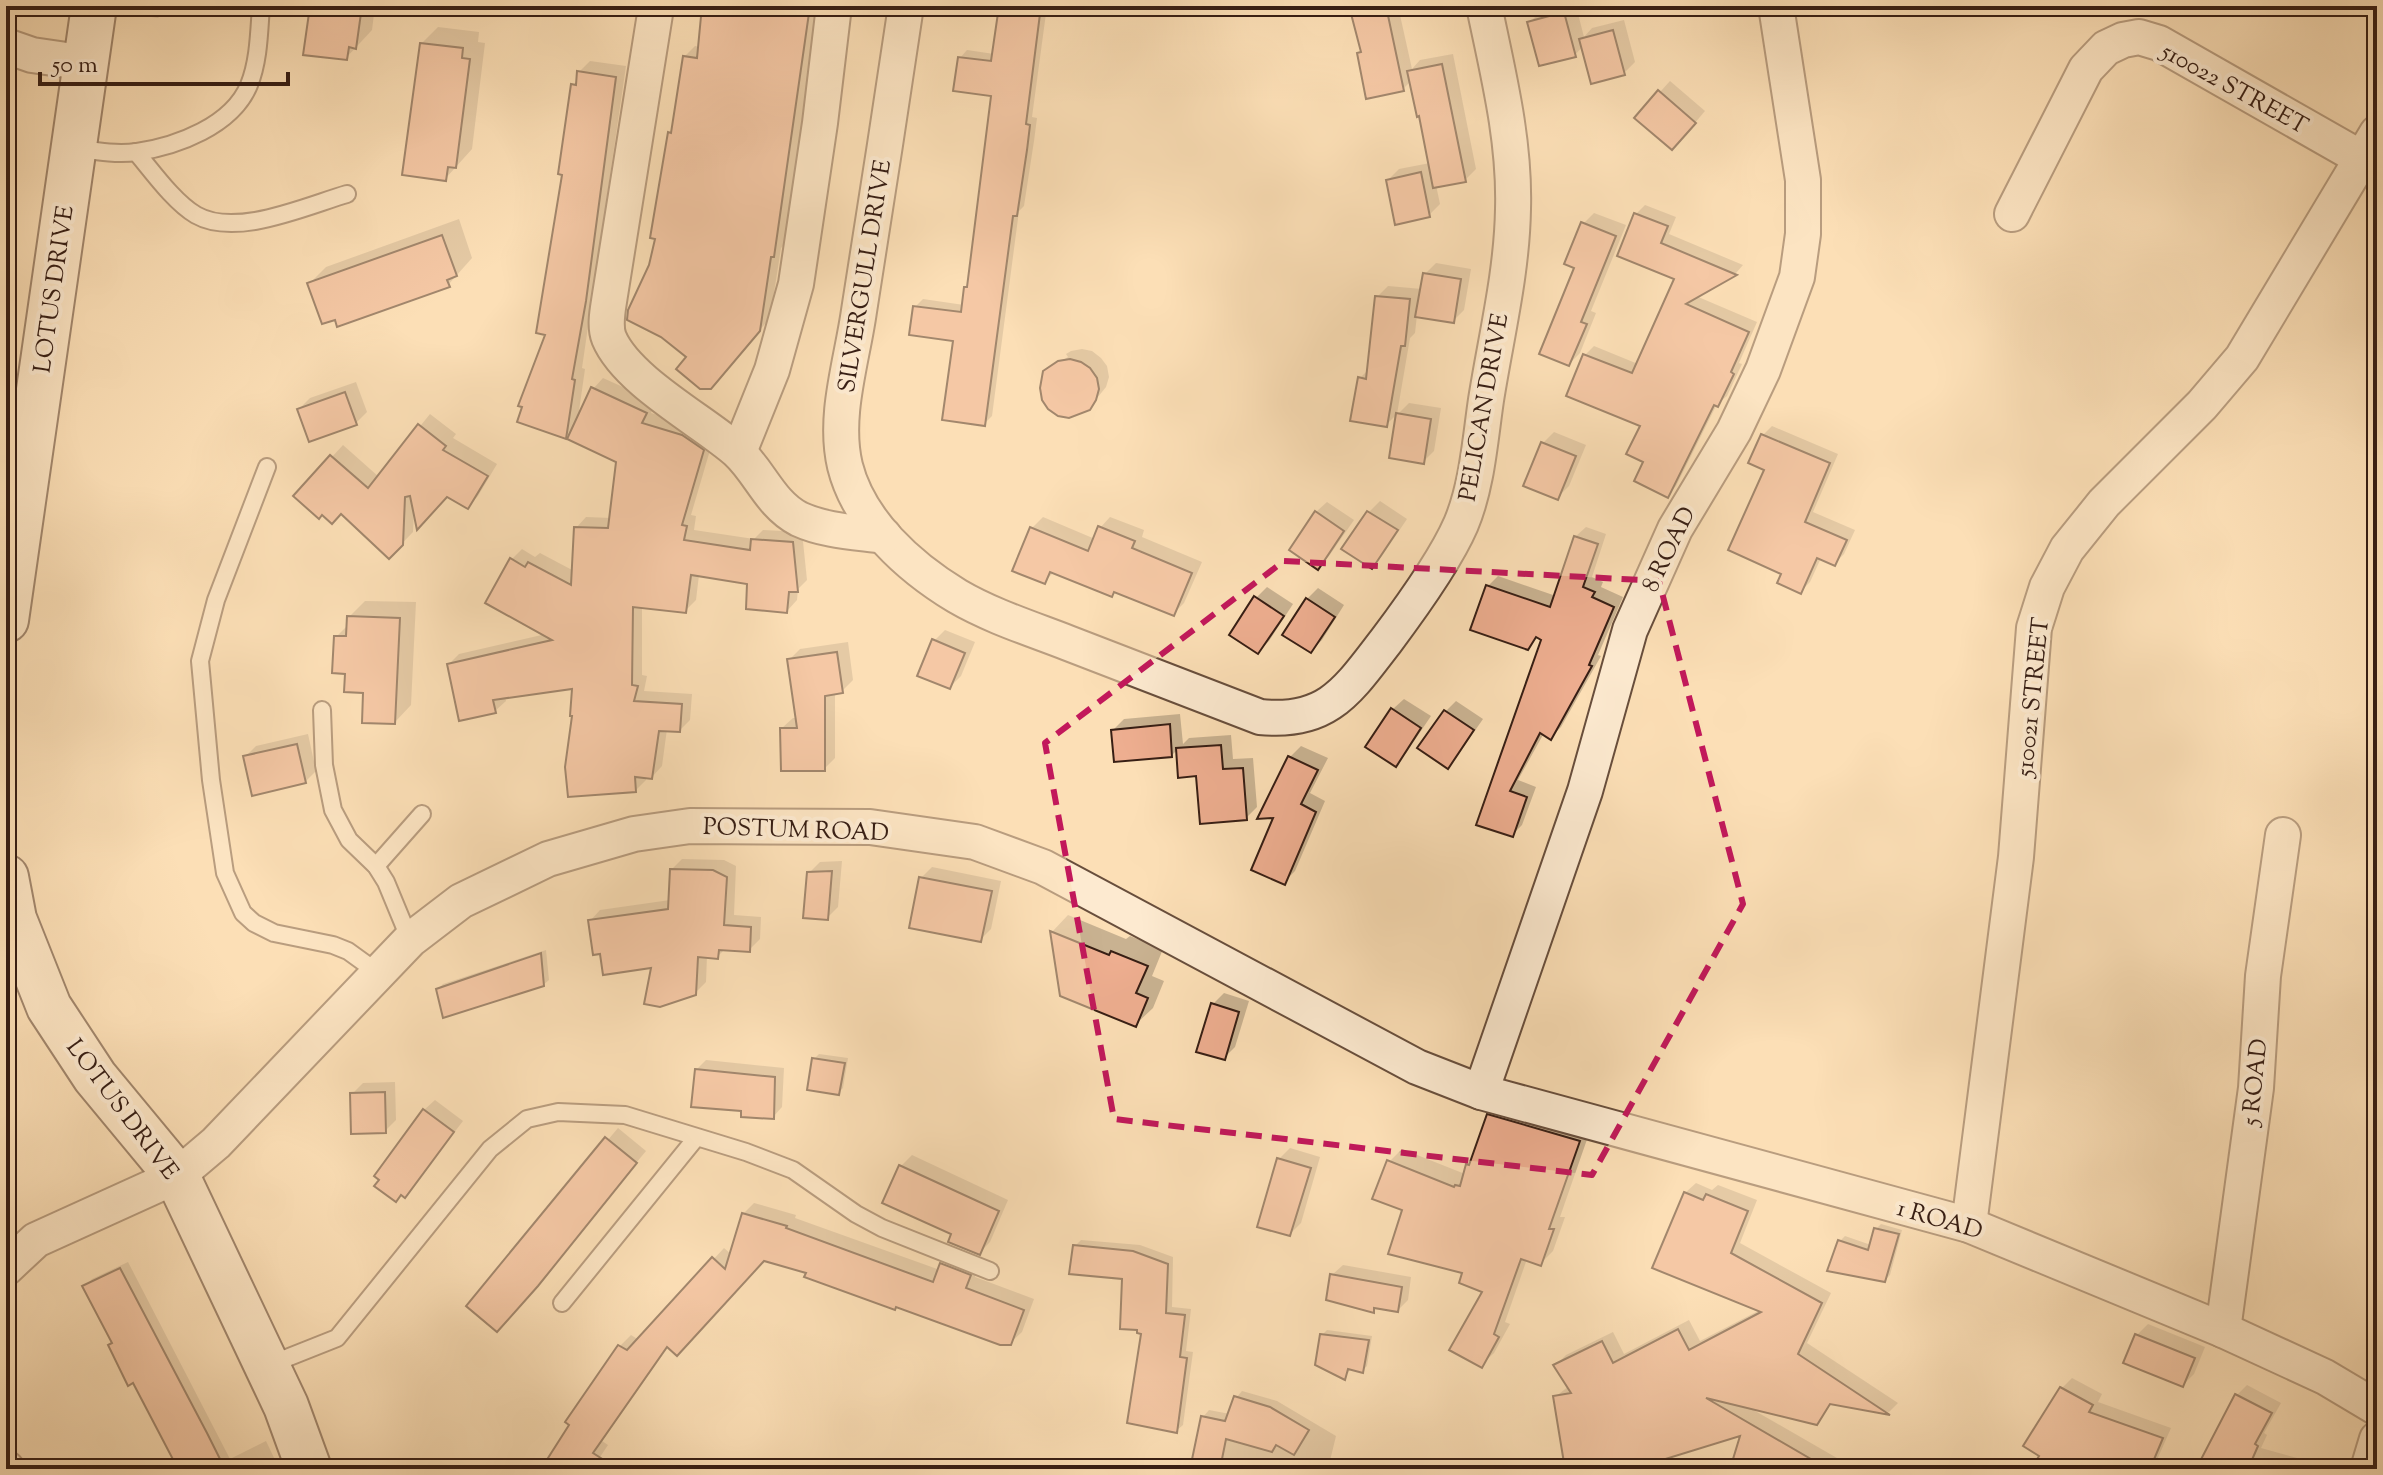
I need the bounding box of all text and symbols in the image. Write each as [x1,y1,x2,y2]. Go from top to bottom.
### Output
street label: 510022 STREET [2153,34,2314,144]
scale bar [40,36,288,86]
text: 50 m [50,49,98,83]
street label: SILVERGULL DRIVE [831,157,901,395]
street label: LOTUS DRIVE [26,203,84,375]
street label: PELICAN DRIVE [1452,310,1518,504]
street label: 8 ROAD [1634,501,1705,598]
street label: 510021 STREET [2009,616,2059,781]
street label: POSTUM ROAD [702,811,890,851]
street label: LOTUS DRIVE [57,1033,186,1188]
street label: 5 ROAD [2234,1037,2277,1130]
street label: 1 ROAD [1893,1193,1986,1249]

